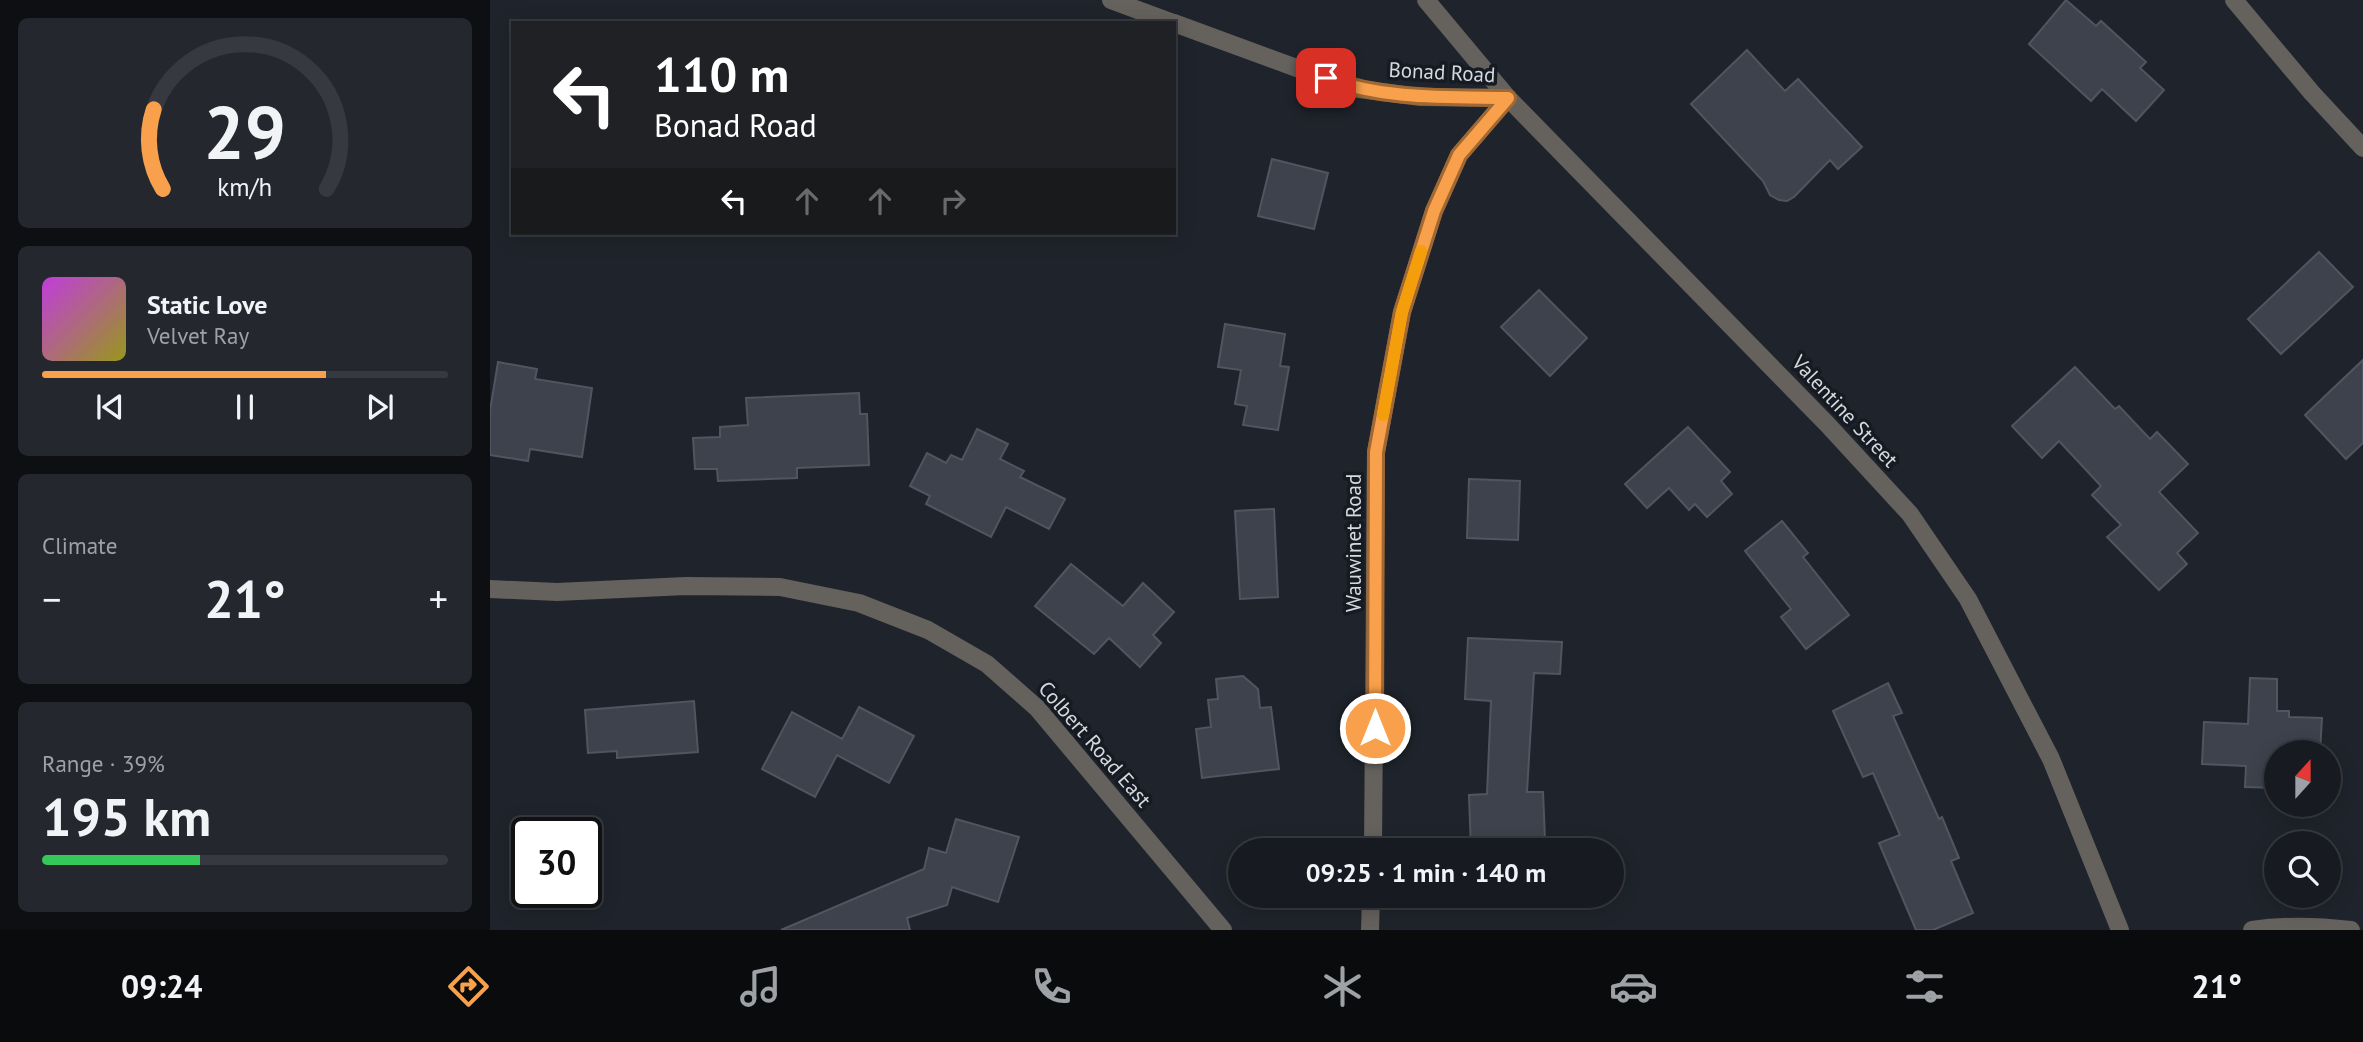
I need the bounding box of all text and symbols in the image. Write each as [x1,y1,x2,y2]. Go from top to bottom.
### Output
text: 110 m [654,42,789,106]
pin [1296,48,1356,108]
icon: left [539,49,630,140]
street label: Bonad Road [1388,56,1496,88]
icon: arrive [1307,59,1345,97]
text: 29 [204,85,286,179]
text: Bonad Road [654,104,817,146]
text: km/h [218,171,272,203]
icon: left [715,182,753,220]
icon: ahead [788,182,826,220]
icon: ahead [861,182,899,220]
icon: right [934,182,972,220]
text: Static Love [147,288,268,321]
text: Velvet Ray [147,321,249,350]
street label: Valentine Street [1785,349,1904,473]
icon: previous [91,388,129,426]
icon: pause [226,388,264,426]
icon: next [361,388,399,426]
street label: Wauwinet Road [1340,474,1367,612]
text: Climate [42,531,117,560]
text: 21° [204,565,286,632]
text: − [42,574,61,623]
text: + [429,574,448,623]
street label: Colbert Road East [1033,675,1157,813]
position arrow [1338,691,1412,765]
north arrow [2264,740,2342,817]
map controls [2264,740,2341,908]
text: Range · 39% [42,749,165,778]
text: 195 km [42,783,211,850]
speed limit sign: 30 [511,817,602,908]
button: search [2264,831,2341,908]
text: 09:25 · 1 min · 140 m [1306,856,1546,889]
icon: directions [444,962,493,1011]
icon: music [736,962,785,1011]
icon: phone [1027,962,1076,1011]
icon: climate [1318,962,1367,1011]
icon: car [1609,962,1658,1011]
icon: filters [1900,962,1949,1011]
text: 09:24 [121,965,202,1007]
text: 21° [2192,965,2242,1007]

